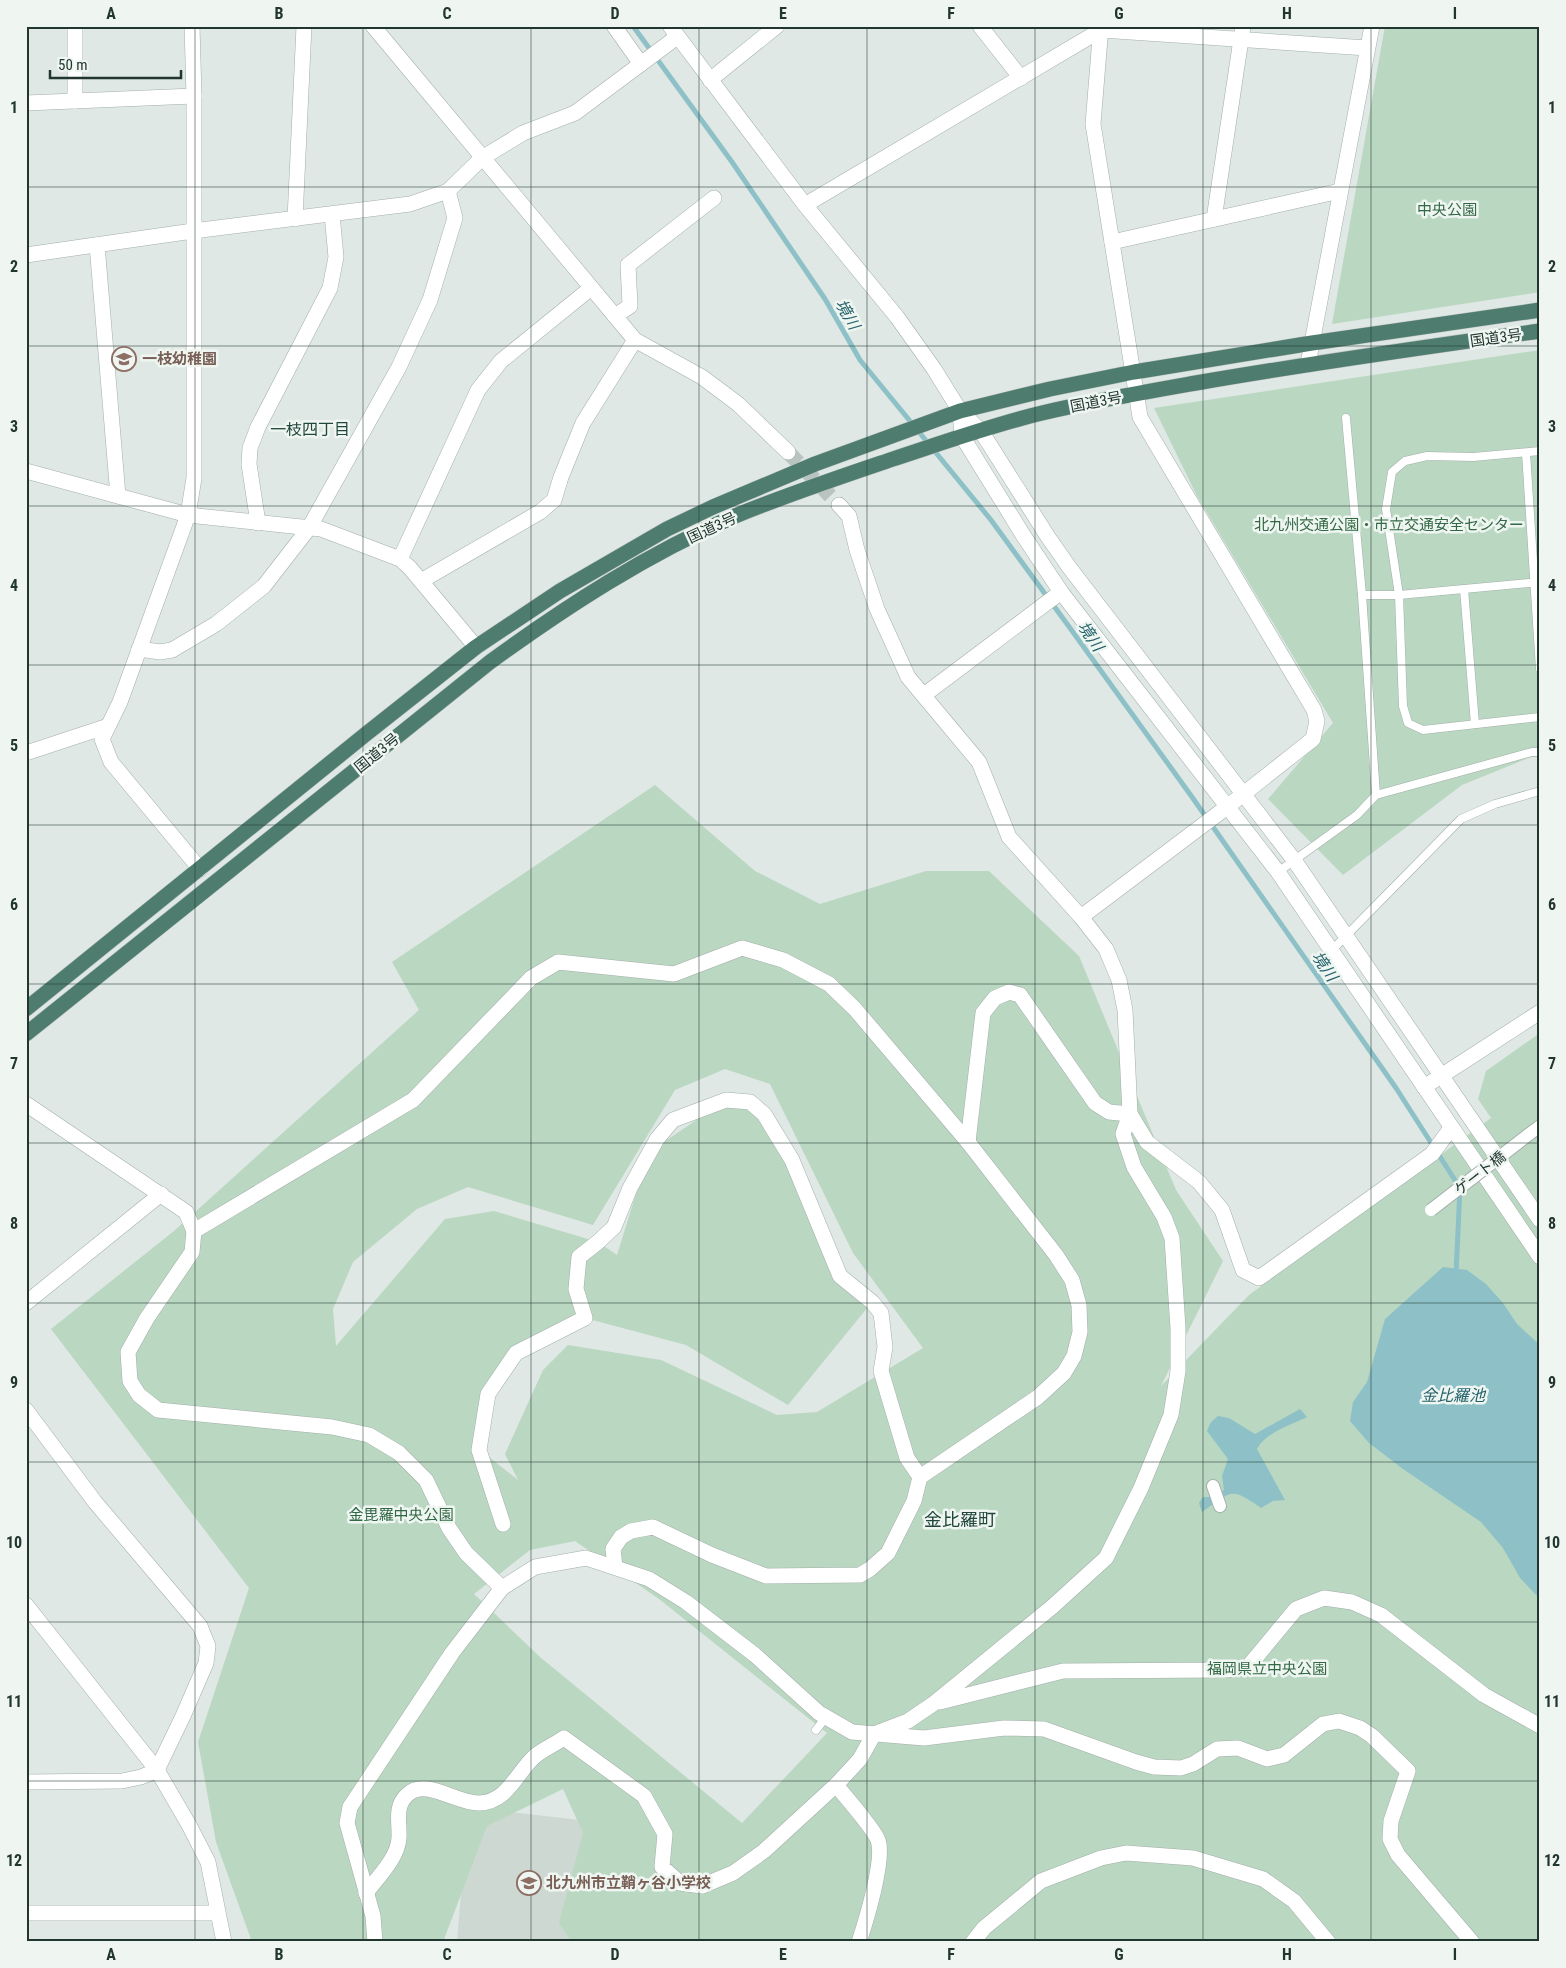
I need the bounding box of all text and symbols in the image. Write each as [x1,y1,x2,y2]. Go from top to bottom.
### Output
text: A [106,4,116,23]
text: B [275,4,284,23]
text: C [442,4,452,23]
text: D [610,4,620,23]
text: E [779,4,787,23]
text: F [947,4,955,23]
text: G [1114,4,1124,23]
text: H [1282,4,1292,23]
text: I [1453,4,1457,23]
scale bar [50,48,181,80]
text: 50 m [58,56,88,74]
text: 1 [10,98,18,117]
text: 1 [1548,98,1556,117]
park label: 中央公園 [1417,201,1477,219]
text: 2 [10,257,18,276]
text: 2 [1548,257,1556,276]
water label: 境川 [831,296,865,335]
street label: 国道3号 [1469,325,1523,351]
school or university icon: 一枝幼稚園 [111,346,137,372]
place label: 一枝幼稚園 [142,350,217,368]
street label: 国道3号 [1069,388,1123,416]
text: 3 [10,417,18,436]
text: 3 [1548,417,1556,436]
district label: 一枝四丁目 [270,420,350,439]
street label: 国道3号 [684,509,740,547]
park label: 北九州交通公園・市立交通安全センター [1254,516,1524,534]
text: 4 [10,576,18,595]
text: 4 [1548,576,1556,595]
water label: 境川 [1074,618,1109,656]
street label: 国道3号 [351,730,403,776]
text: 5 [10,736,18,755]
text: 5 [1548,736,1556,755]
text: 6 [10,895,18,914]
text: 6 [1548,895,1556,914]
water label: 境川 [1308,948,1343,986]
text: 7 [10,1054,18,1073]
text: 7 [1548,1054,1556,1073]
street label: ゲート橋 [1451,1147,1509,1199]
text: 8 [10,1214,18,1233]
text: 8 [1548,1214,1556,1233]
text: 9 [10,1373,18,1392]
text: 9 [1548,1373,1556,1392]
water label: 金比羅池 [1421,1386,1487,1405]
park label: 金毘羅中央公園 [348,1506,454,1524]
district label: 金比羅町 [924,1509,996,1530]
text: 10 [6,1533,22,1552]
text: 10 [1544,1533,1560,1552]
park label: 福岡県立中央公園 [1207,1660,1327,1678]
text: 11 [6,1692,22,1711]
text: 11 [1544,1692,1560,1711]
text: 12 [6,1851,22,1870]
text: 12 [1544,1851,1560,1870]
school or university icon: 北九州市立鞘ヶ谷小学校 [516,1870,542,1896]
place label: 北九州市立鞘ヶ谷小学校 [546,1874,711,1892]
text: A [106,1945,116,1964]
text: B [275,1945,284,1964]
text: C [442,1945,452,1964]
text: D [610,1945,620,1964]
text: E [779,1945,787,1964]
text: F [947,1945,955,1964]
text: G [1114,1945,1124,1964]
text: H [1282,1945,1292,1964]
text: I [1453,1945,1457,1964]

